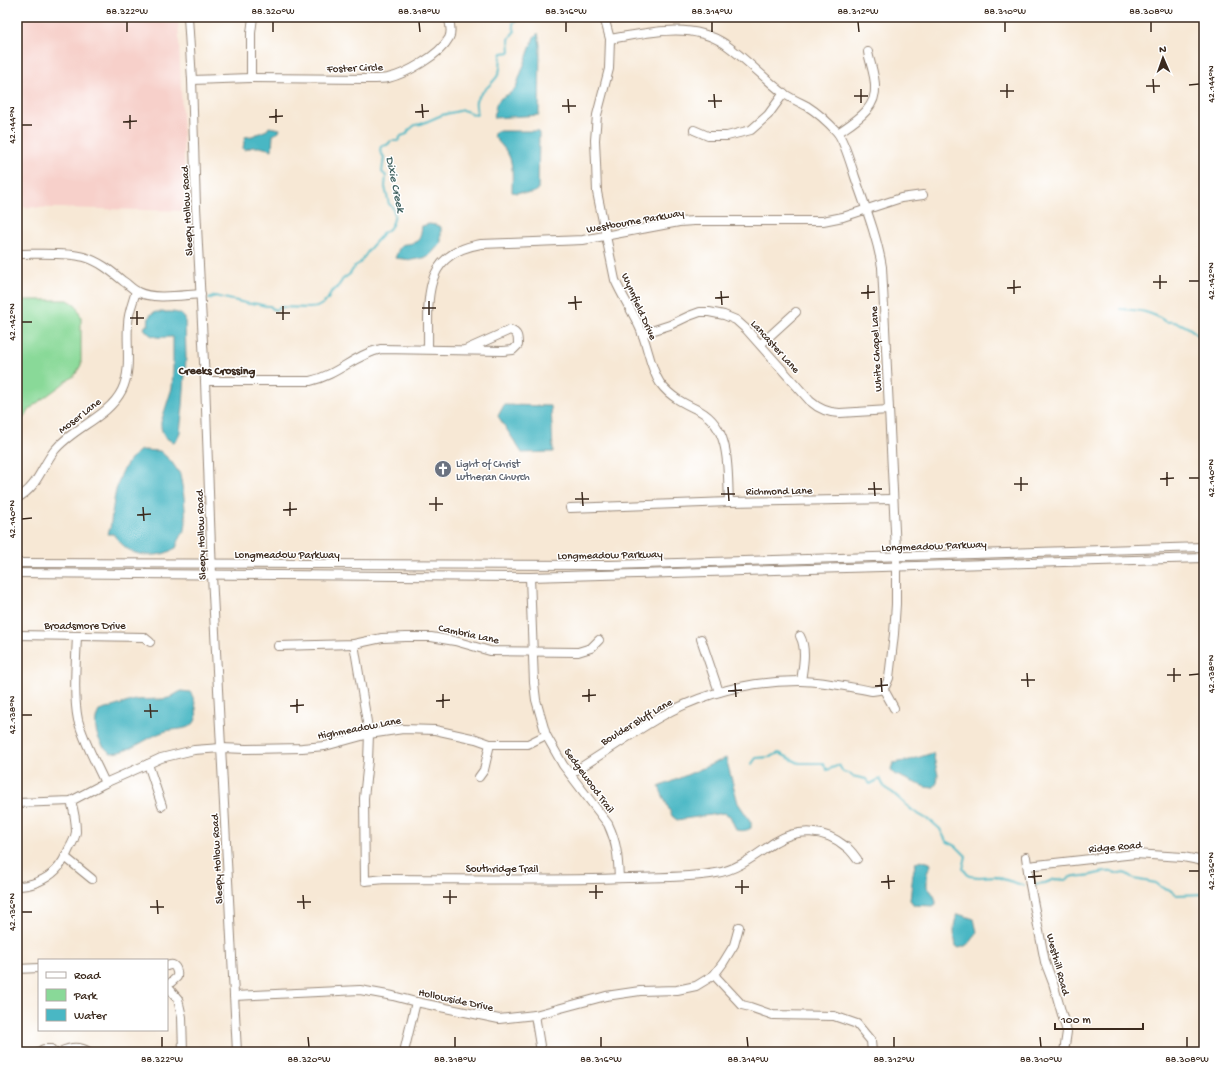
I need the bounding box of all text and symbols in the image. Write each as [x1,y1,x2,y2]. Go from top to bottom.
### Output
text: 88.322°W [106,6,149,18]
text: 88.320°W [252,6,295,18]
text: 88.318°W [398,6,440,18]
text: 88.316°W [545,6,587,18]
text: 88.314°W [691,6,733,18]
text: 88.312°W [837,6,879,18]
text: 88.310°W [984,6,1026,18]
text: 88.308°W [1129,6,1173,18]
north arrow [1143,38,1183,78]
text: N [1159,44,1167,56]
street label: Foster Circle [326,62,384,76]
text: 42.144°N [1206,65,1218,103]
text: 42.144°N [7,106,19,144]
water label: Dixie Creek [381,155,407,215]
street label: Sleepy Hollow Road [180,164,196,256]
street label: Westbourne Parkway [586,207,686,236]
text: 42.142°N [1206,262,1218,300]
street label: Wynnfield Drive [618,271,659,342]
text: 42.142°N [7,303,19,341]
street label: White Chapel Lane [869,306,885,392]
street label: Lancaster Lane [748,318,802,376]
district label: Creeks Crossing [178,365,256,379]
street label: Moser Lane [57,396,104,437]
place label: Light of Christ Lutheran Church [456,458,530,484]
text: 42.140°N [1206,458,1218,497]
church icon: Light of Christ Lutheran Church [433,459,453,479]
street label: Richmond Lane [746,485,813,499]
street label: Sleepy Hollow Road [194,488,210,580]
text: 42.140°N [7,499,19,538]
street label: Longmeadow Parkway [881,539,987,555]
street label: Longmeadow Parkway [557,549,663,563]
street label: Longmeadow Parkway [234,550,340,562]
street label: Broadsmore Drive [43,621,126,633]
street label: Cambria Lane [437,623,500,647]
text: 42.138°N [1206,654,1218,693]
text: 42.138°N [7,695,19,734]
street label: Boulder Bluff Lane [598,696,675,749]
street label: Highmeadow Lane [317,715,402,743]
street label: Sedgewood Trail [561,746,616,816]
street label: Sleepy Hollow Road [210,812,226,904]
street label: Ridge Road [1088,840,1144,856]
text: 42.136°N [1206,851,1218,890]
street label: Southridge Trail [466,864,539,876]
text: 42.136°N [7,892,19,931]
street label: Westhill Road [1043,932,1071,998]
legend [38,959,168,1031]
text: Road [74,970,101,984]
street label: Hollowside Drive [417,987,494,1015]
text: Park [73,990,99,1004]
scale bar [1055,1005,1143,1031]
text: Water [74,1010,108,1024]
text: 100 m [1060,1014,1091,1028]
text: 88.322°W [141,1054,184,1066]
text: 88.320°W [288,1054,331,1066]
text: 88.318°W [434,1054,476,1066]
text: 88.316°W [580,1054,622,1066]
text: 88.314°W [727,1054,769,1066]
text: 88.312°W [873,1054,915,1066]
text: 88.310°W [1020,1054,1062,1066]
text: 88.308°W [1165,1054,1209,1066]

